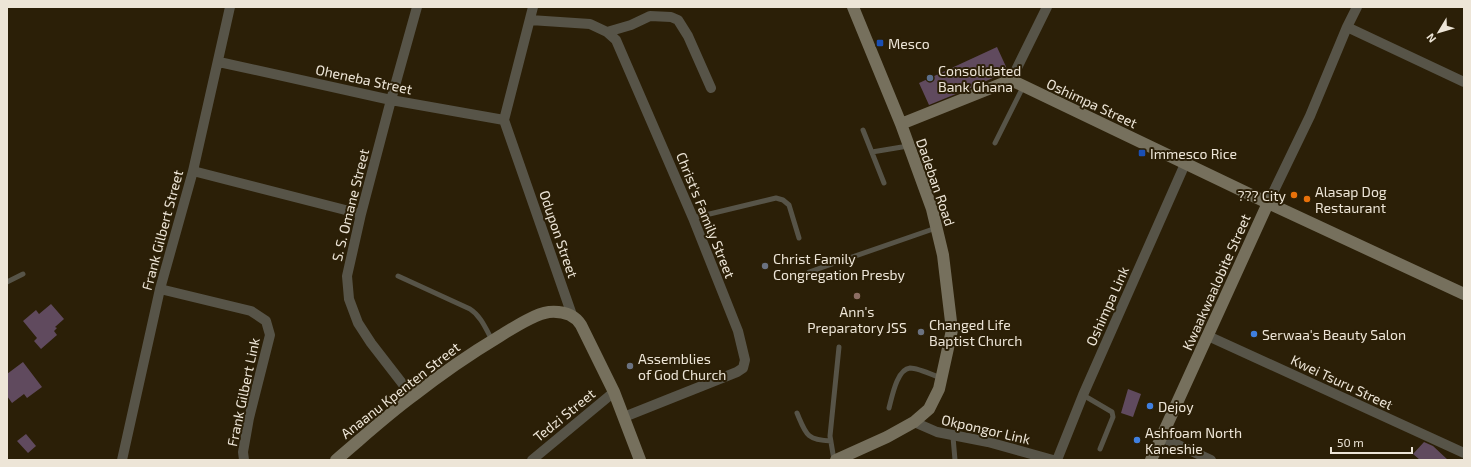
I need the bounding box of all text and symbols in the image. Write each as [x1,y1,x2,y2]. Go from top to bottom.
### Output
north arrow [1419,12,1459,52]
text: N [1423,31,1438,46]
place label: Mesco [888,35,930,52]
marker: Mesco [875,38,885,48]
street label: Oheneba Street [314,60,414,98]
place label: Consolidated Bank Ghana [938,62,1021,95]
marker: Consolidated Bank Ghana [925,73,935,83]
street label: Oshimpa Street [1044,75,1140,131]
street label: Dadeban Road [913,136,959,228]
place label: Immesco Rice [1150,145,1237,162]
street label: S. S. Omane Street [328,147,372,263]
marker: Immesco Rice [1137,148,1147,158]
street label: Christ's Family Street [673,149,739,281]
street label: Frank Gilbert Street [138,168,186,292]
place label: Alasap Dog Restaurant [1315,183,1387,216]
place label: ??? City [1237,187,1287,204]
street label: Odupon Street [536,188,582,280]
marker: ??? City [1289,190,1299,200]
marker: Alasap Dog Restaurant [1302,194,1312,204]
street label: Kwaakwaalobite Street [1178,211,1254,353]
place label: Christ Family Congregation Presby [773,250,906,283]
marker: Christ Family Congregation Presby [760,261,770,271]
street label: Oshimpa Link [1082,264,1132,348]
marker: Ann's Preparatory JSS [852,291,862,301]
place label: Ann's Preparatory JSS [807,303,907,336]
place label: Changed Life Baptist Church [929,316,1022,349]
place label: Serwaa's Beauty Salon [1262,326,1406,343]
marker: Changed Life Baptist Church [916,327,926,337]
marker: Serwaa's Beauty Salon [1249,329,1259,339]
street label: Frank Gilbert Link [223,336,263,448]
street label: Anaanu Kpenten Street [337,338,463,442]
place label: Assemblies of God Church [638,350,727,383]
street label: Kwei Tsuru Street [1288,351,1396,413]
marker: Assemblies of God Church [625,361,635,371]
street label: Tedzi Street [530,385,598,445]
place label: Dejoy [1158,398,1194,415]
marker: Dejoy [1145,401,1155,411]
street label: Okpongor Link [940,411,1032,447]
place label: Ashfoam North Kaneshie [1145,424,1242,457]
scale bar [1331,429,1412,455]
marker: Ashfoam North Kaneshie [1132,435,1142,445]
text: 50 m [1337,435,1364,449]

